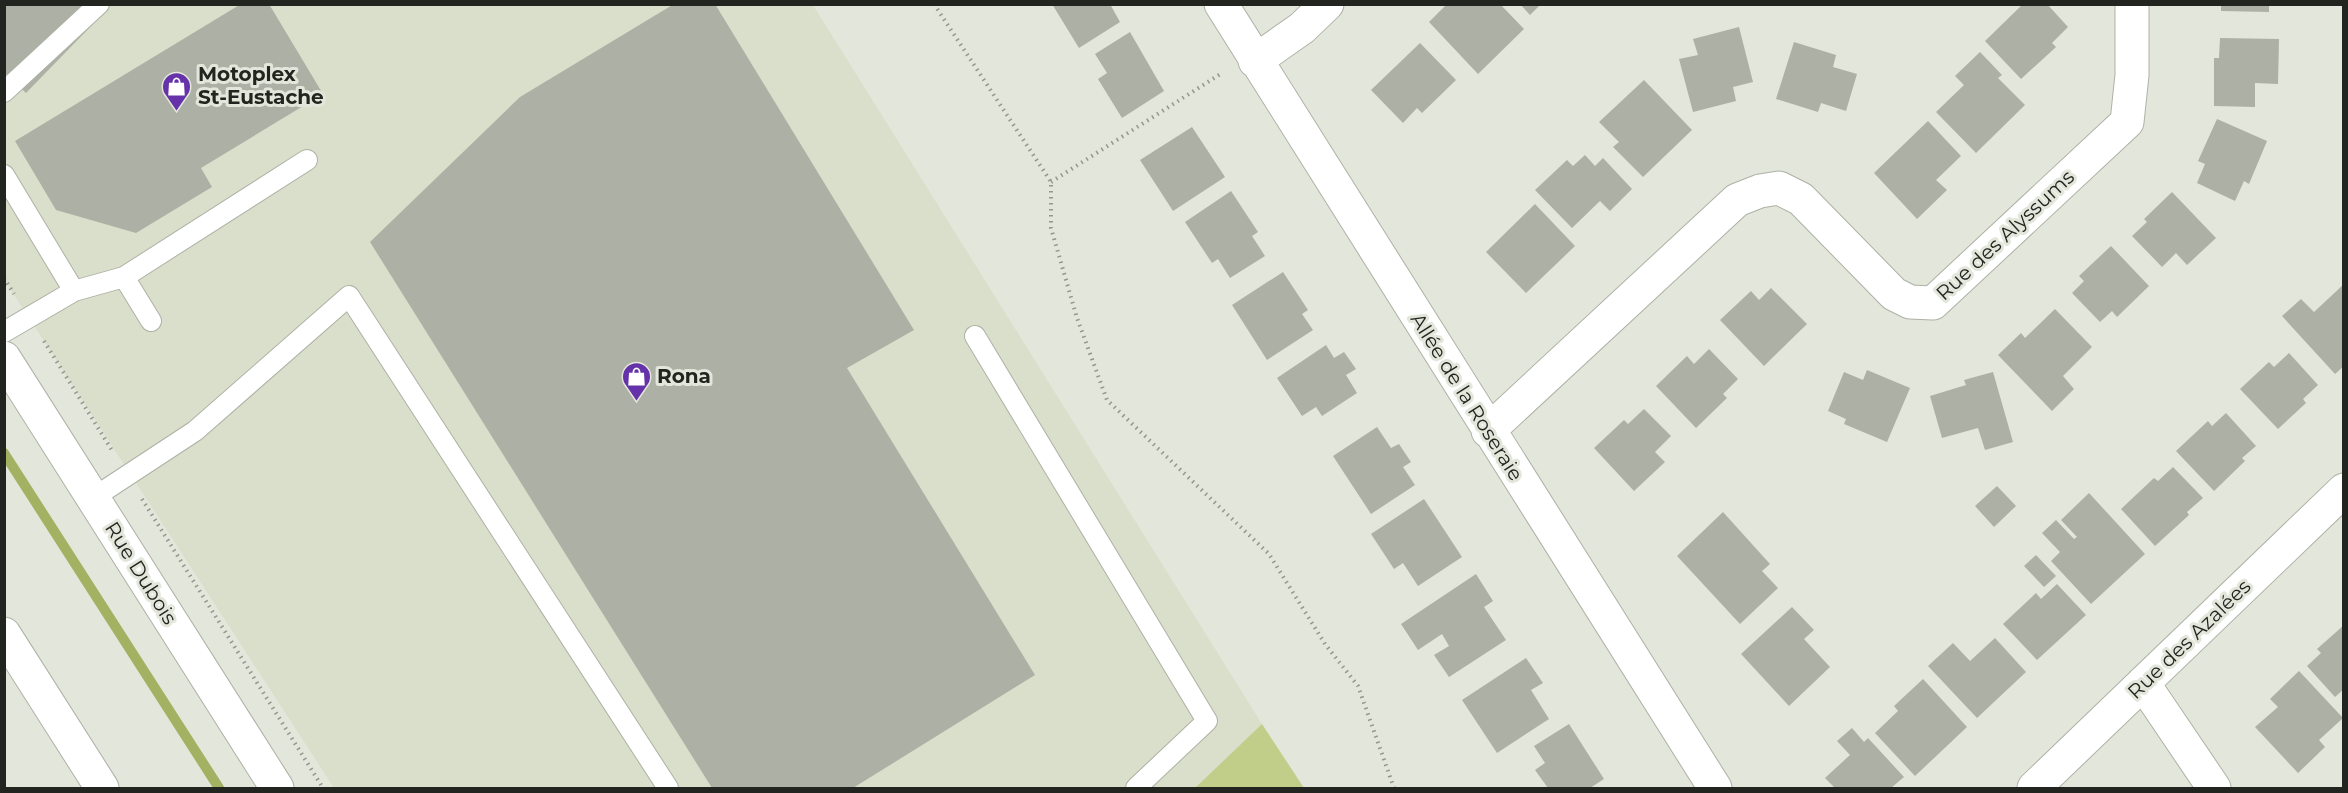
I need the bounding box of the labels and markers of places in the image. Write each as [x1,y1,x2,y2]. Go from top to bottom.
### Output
place label: Motoplex St-Eustache [198,62,324,109]
shop icon: Motoplex St-Eustache [161,70,193,112]
shop icon: Rona [620,360,652,402]
place label: Rona [657,364,711,388]

